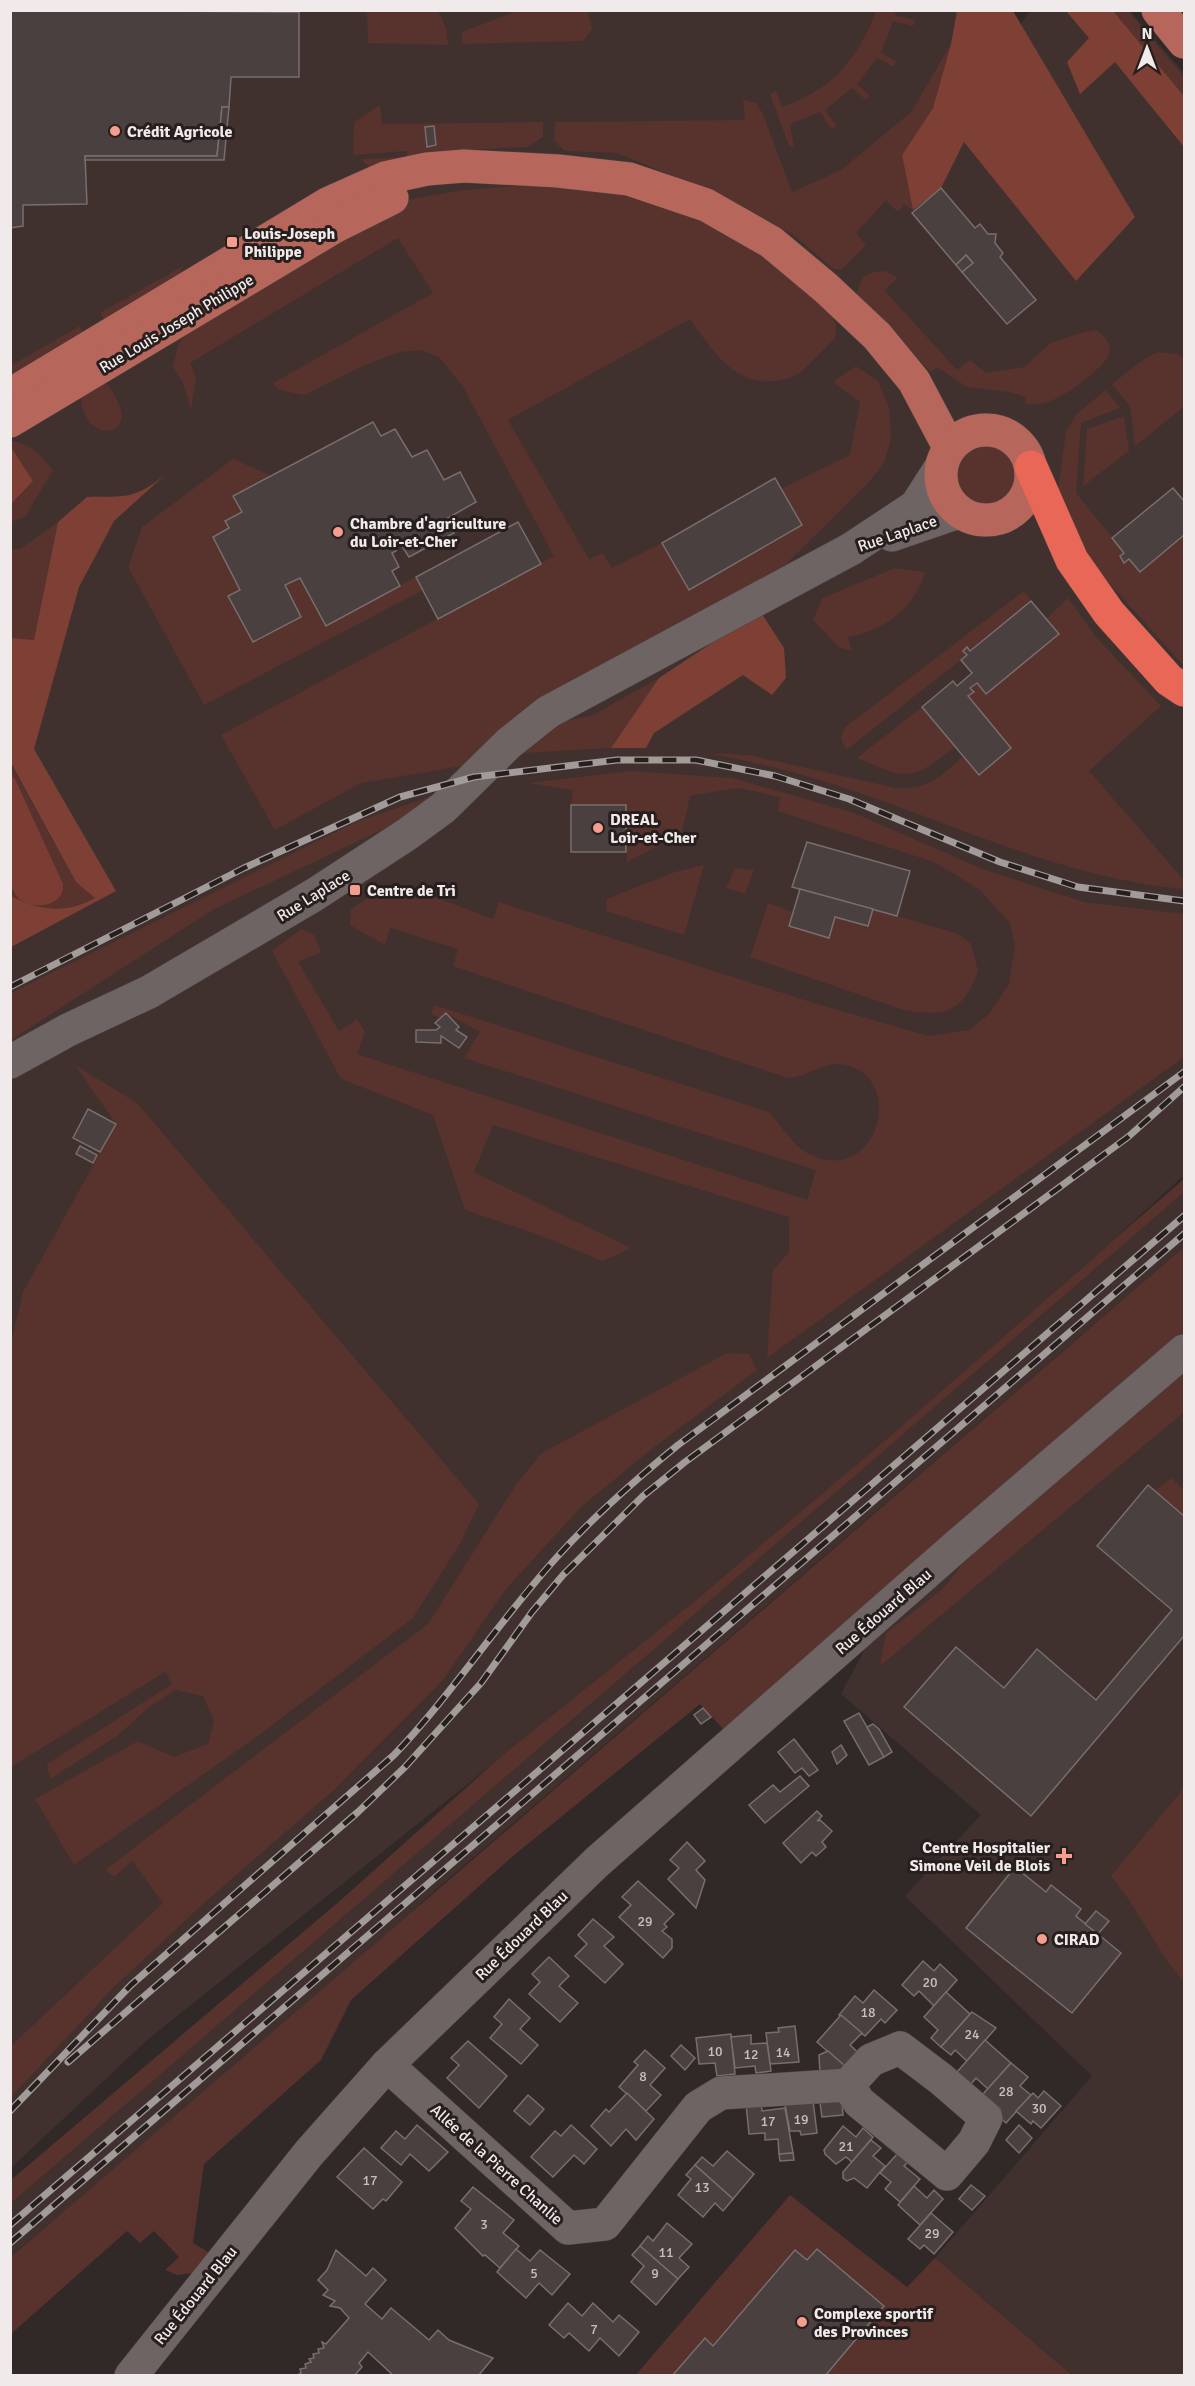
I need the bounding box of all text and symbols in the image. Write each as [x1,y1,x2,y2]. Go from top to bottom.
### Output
north arrow [1117,18,1177,78]
text: N [1141,24,1153,44]
place label: Crédit Agricole [127,122,232,142]
marker: Crédit Agricole [108,124,122,138]
place label: Louis-Joseph Philippe [244,224,335,262]
marker: Louis-Joseph Philippe [225,235,239,249]
street label: Rue Louis Joseph Philippe [96,270,257,378]
street label: Rue Laplace [855,511,940,557]
place label: Chambre d'agriculture du Loir-et-Cher [350,514,506,552]
marker: Chambre d'agriculture du Loir-et-Cher [331,525,345,539]
place label: DREAL Loir-et-Cher [610,810,697,848]
marker: DREAL Loir-et-Cher [591,821,605,835]
street label: Rue Laplace [273,866,354,926]
place label: Centre de Tri [367,881,456,901]
marker: Centre de Tri [348,883,362,897]
street label: Rue Édouard Blau [831,1564,936,1659]
place label: Centre Hospitalier Simone Veil de Blois [910,1838,1051,1876]
marker: Centre Hospitalier Simone Veil de Blois [1055,1847,1073,1865]
street label: Rue Édouard Blau [471,1886,572,1985]
house number: 29 [637,1913,653,1930]
place label: CIRAD [1054,1930,1100,1950]
marker: CIRAD [1035,1932,1049,1946]
house number: 20 [922,1974,938,1991]
house number: 18 [860,2004,876,2021]
house number: 24 [964,2026,980,2043]
house number: 10 [707,2043,723,2060]
house number: 14 [775,2044,791,2061]
house number: 12 [743,2046,759,2063]
house number: 8 [639,2068,647,2085]
house number: 28 [998,2083,1014,2100]
street label: Allée de la Pierre Chanlie [426,2100,567,2229]
house number: 30 [1031,2100,1047,2117]
house number: 19 [793,2111,809,2128]
house number: 17 [760,2113,776,2130]
house number: 21 [838,2138,854,2155]
house number: 17 [362,2172,378,2189]
house number: 13 [694,2179,710,2196]
house number: 3 [480,2216,488,2233]
house number: 29 [924,2225,940,2242]
street label: Rue Édouard Blau [150,2242,242,2349]
house number: 11 [658,2244,674,2261]
house number: 5 [530,2265,538,2282]
house number: 9 [651,2265,659,2282]
place label: Complexe sportif des Provinces [814,2304,934,2342]
marker: Complexe sportif des Provinces [795,2315,809,2329]
house number: 7 [590,2321,598,2338]

